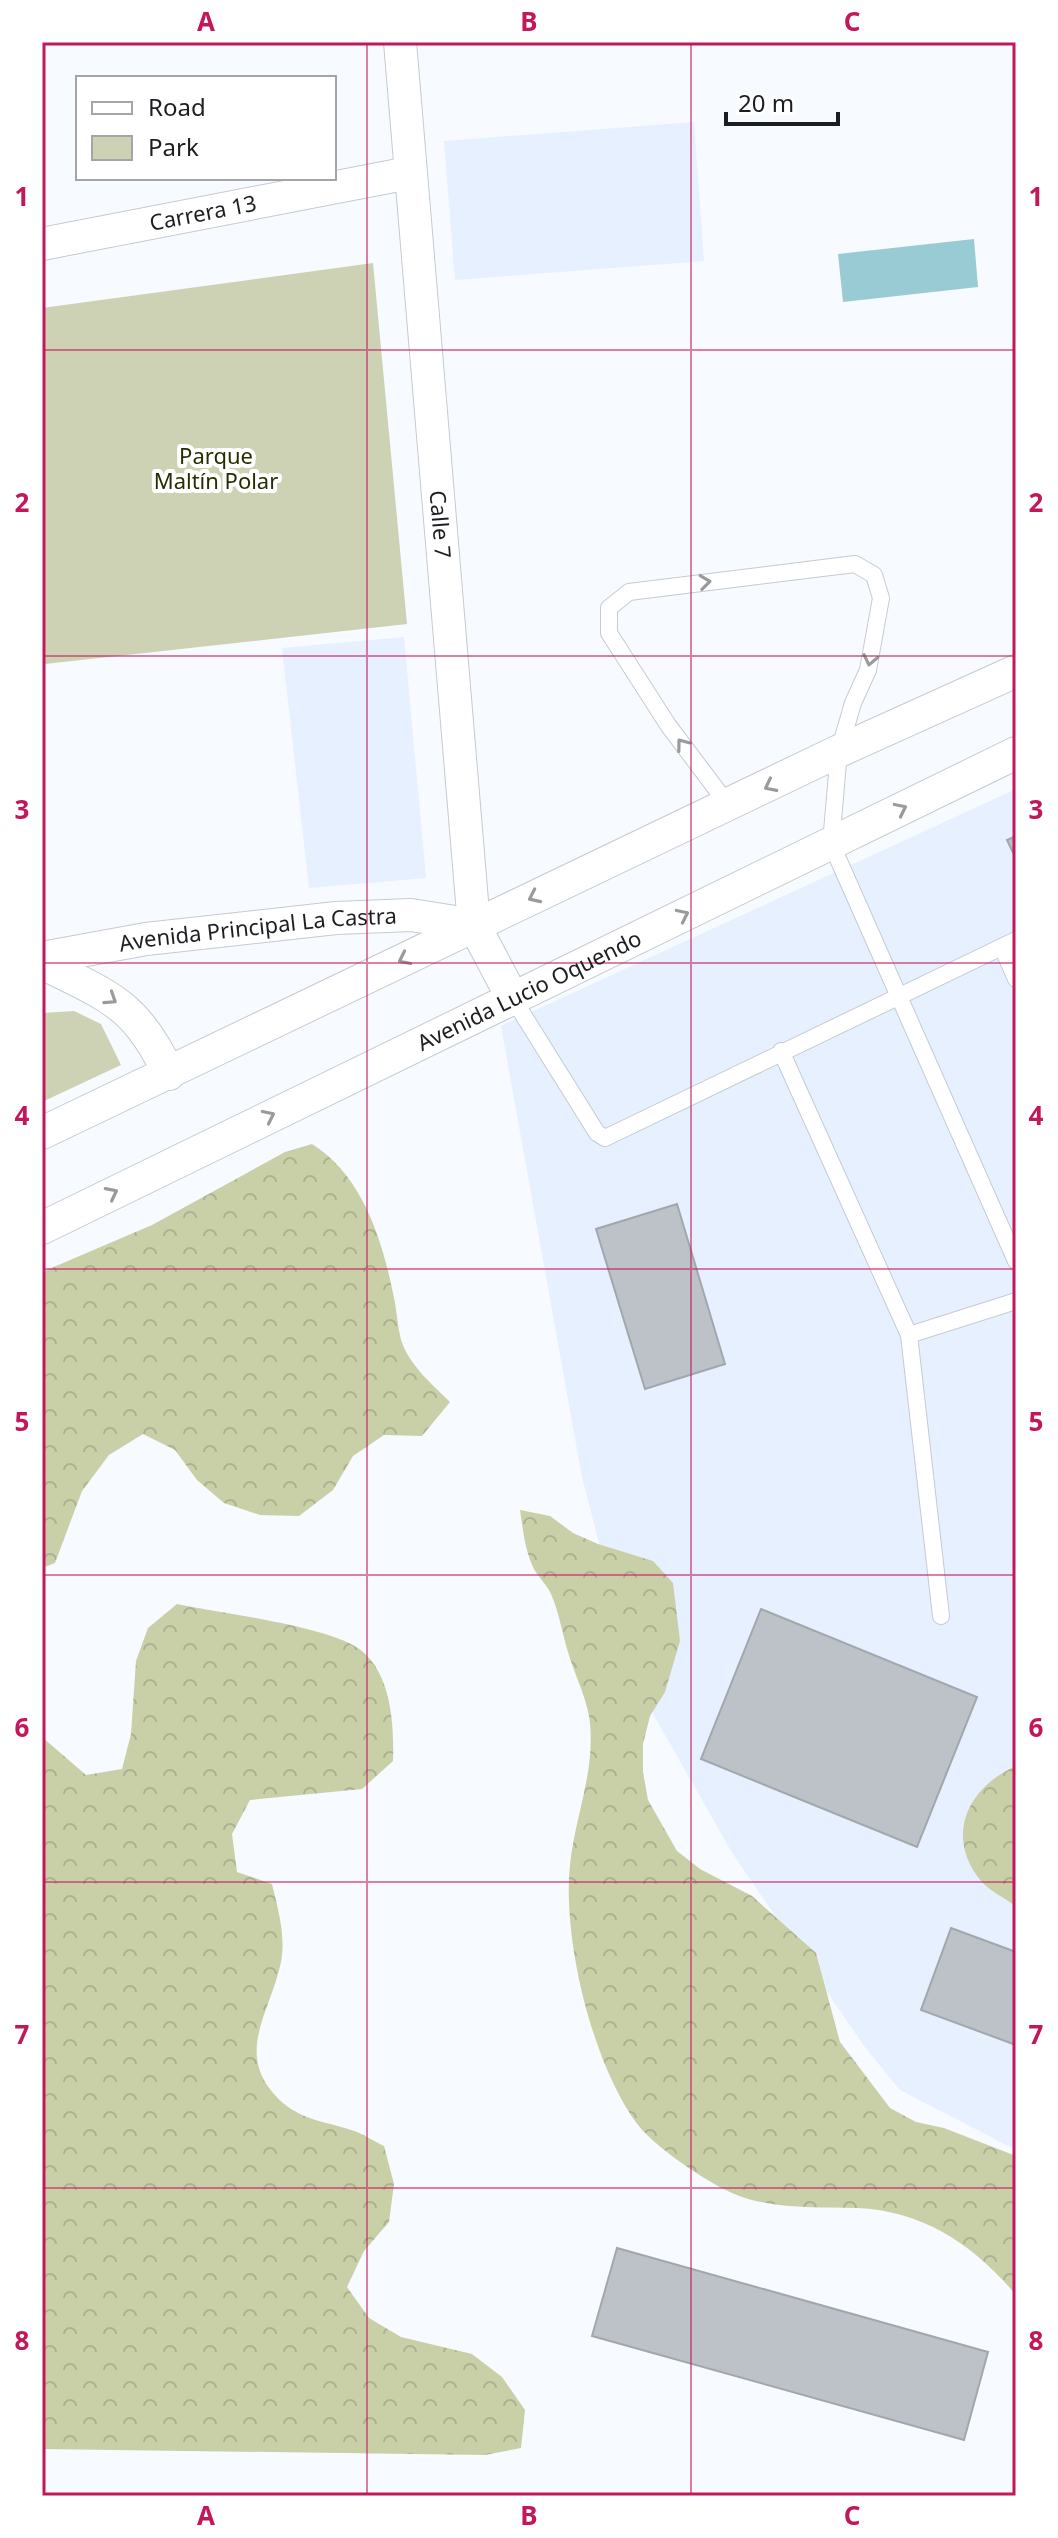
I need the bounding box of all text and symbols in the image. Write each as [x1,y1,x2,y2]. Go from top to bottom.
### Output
text: A [197,3,215,39]
text: B [520,3,538,39]
text: C [844,3,860,39]
legend [76,76,336,180]
scale bar [726,76,838,126]
text: 20 m [738,86,794,119]
text: Road [148,90,206,123]
text: Park [148,130,199,163]
text: 1 [15,178,29,214]
text: 1 [1029,178,1043,214]
street label: Carrera 13 [147,187,259,237]
park label: Parque Maltín Polar [154,440,278,495]
text: 2 [15,484,30,520]
text: 2 [1029,484,1044,520]
street label: Calle 7 [424,489,459,560]
one-way arrow [699,574,712,591]
one-way arrow [862,653,879,666]
one-way arrow [678,738,692,753]
one-way arrow [763,776,778,792]
text: 3 [15,791,29,827]
text: 3 [1029,791,1043,827]
one-way arrow [892,803,907,819]
one-way arrow [528,887,543,903]
street label: Avenida Principal La Castra [116,900,397,958]
one-way arrow [674,909,689,924]
street label: Avenida Lucio Oquendo [411,922,646,1057]
one-way arrow [397,949,412,965]
one-way arrow [102,989,116,1004]
text: 4 [15,1097,30,1133]
text: 4 [1029,1097,1044,1133]
one-way arrow [261,1110,275,1126]
one-way arrow [103,1188,118,1203]
text: 5 [15,1403,29,1439]
text: 5 [1029,1403,1043,1439]
text: 6 [15,1709,30,1745]
text: 6 [1029,1709,1044,1745]
text: 7 [15,2016,30,2052]
text: 7 [1029,2016,1044,2052]
text: 8 [15,2322,29,2358]
text: 8 [1029,2322,1043,2358]
text: A [197,2497,215,2533]
text: B [520,2497,538,2533]
text: C [844,2497,860,2533]

